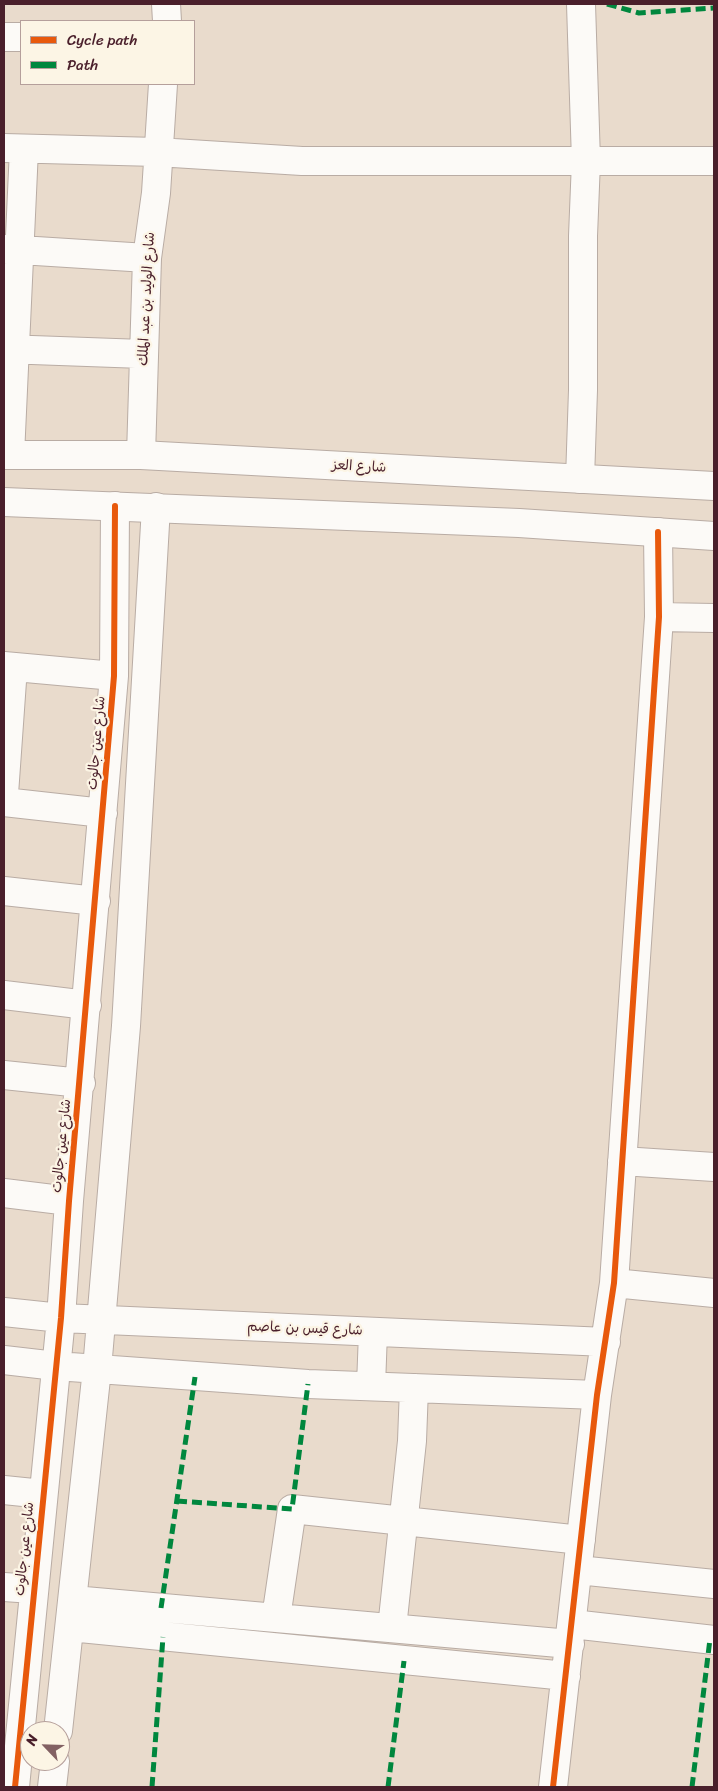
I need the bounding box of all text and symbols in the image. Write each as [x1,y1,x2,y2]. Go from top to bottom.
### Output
legend [20,20,195,85]
text: Cycle path [67,27,137,53]
text: Path [67,52,98,78]
street label: شارع الوليد بن عبد الملك [135,232,159,366]
street label: شارع العز [331,457,387,477]
street label: شارع عين جالوت [85,695,109,791]
street label: شارع عين جالوت [49,1098,75,1194]
street label: شارع قيس بن عاصم [247,1319,363,1339]
street label: شارع عين جالوت [12,1501,38,1597]
north arrow [20,1721,70,1771]
text: N [18,1731,45,1750]

